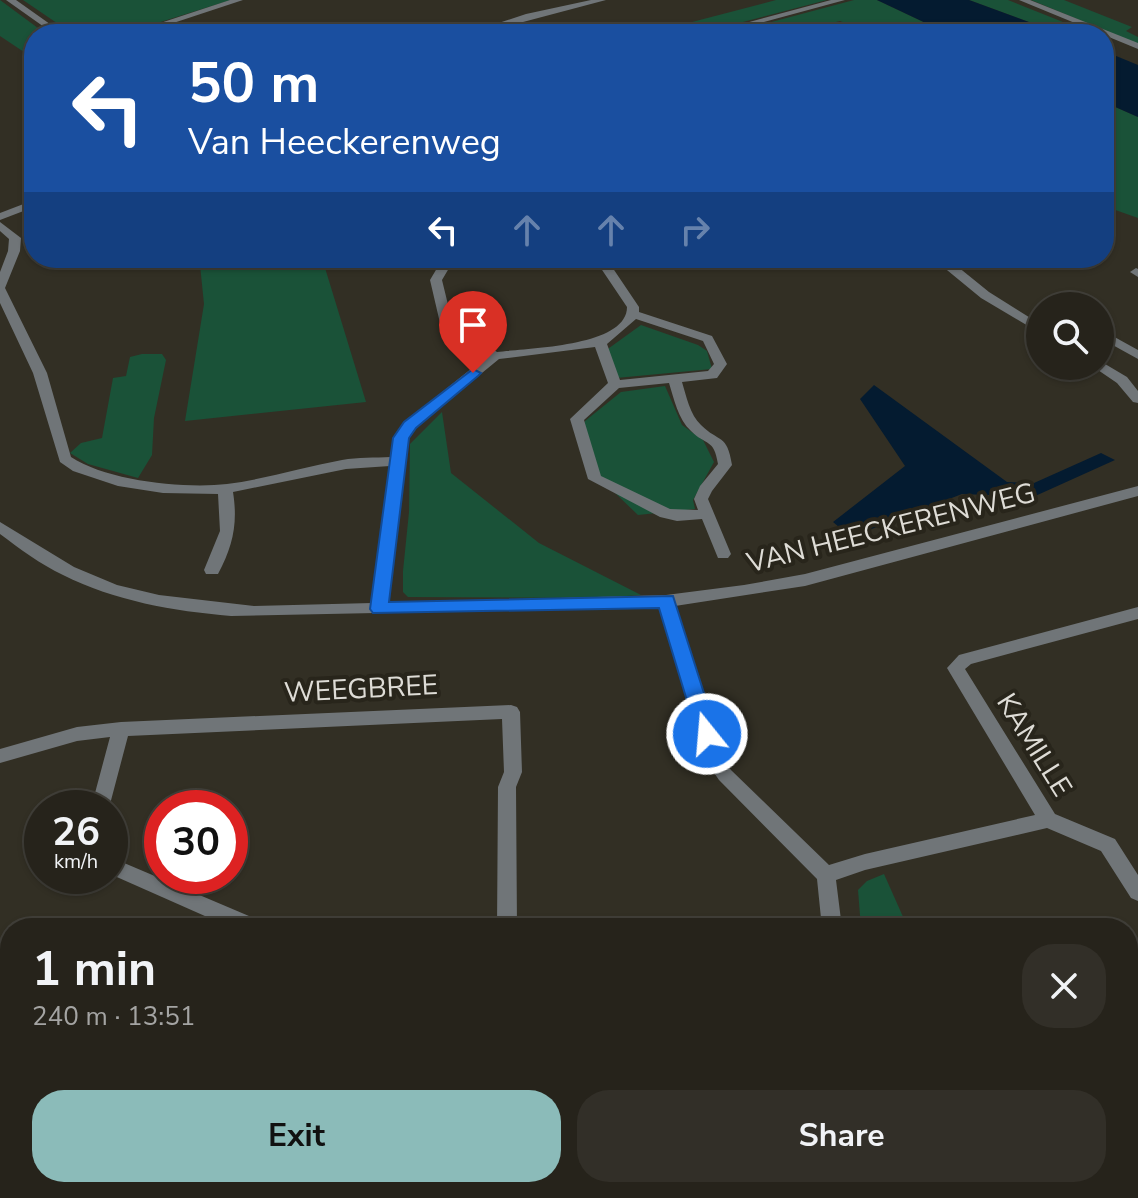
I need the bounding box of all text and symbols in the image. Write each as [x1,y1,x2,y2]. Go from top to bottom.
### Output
text: 50 m [188,45,319,122]
icon: left [56,56,160,160]
text: Van Heeckerenweg [188,118,501,167]
icon: left [421,208,465,252]
icon: ahead [505,208,549,252]
icon: ahead [589,208,633,252]
icon: right [673,208,717,252]
pin [439,291,507,373]
map controls [1026,292,1114,380]
button: search [1026,292,1114,380]
icon: arrive [451,303,495,347]
street label: VAN HEECKERENWEG [742,474,1039,582]
street label: WEEGBREE [283,666,439,712]
street label: KAMILLE [987,686,1081,804]
position arrow [665,692,749,776]
speed limit sign: 30 [144,790,248,894]
text: 26 [52,805,100,859]
text: km/h [54,848,98,875]
text: 1 min [32,936,156,1002]
button: close [1022,944,1106,1028]
text: 240 m · 13:51 [32,999,195,1034]
button: Exit [32,1090,561,1182]
button: Share [577,1090,1106,1182]

